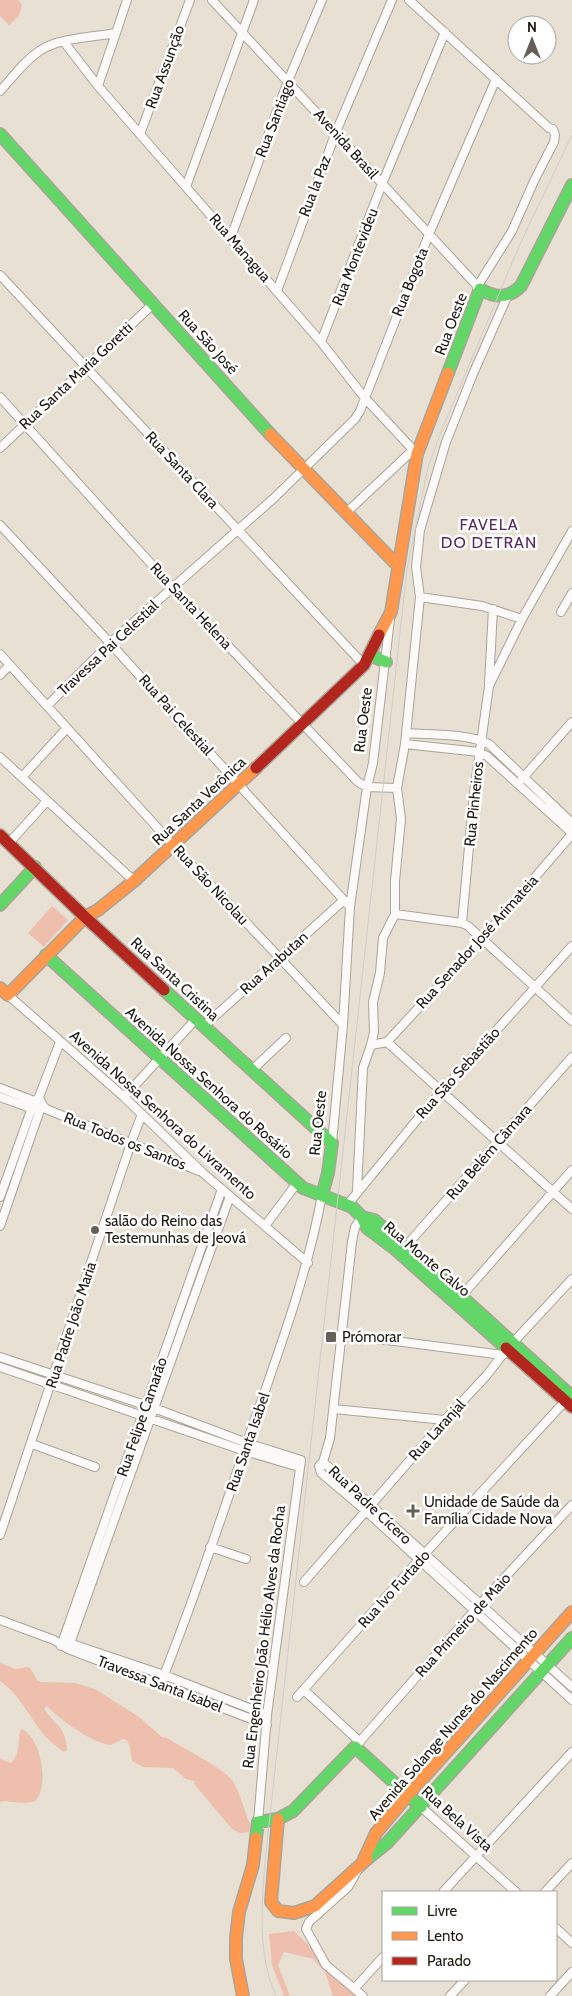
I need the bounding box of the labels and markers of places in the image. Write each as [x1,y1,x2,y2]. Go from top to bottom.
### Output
place label: salão do Reino das Testemunhas de Jeová [105,1212,247,1247]
marker: salão do Reino das Testemunhas de Jeová [89,1224,101,1236]
place label: Prómorar [342,1328,401,1346]
marker: Prómorar [324,1330,338,1344]
place label: Unidade de Saúde da Família Cidade Nova [424,1493,560,1528]
marker: Unidade de Saúde da Família Cidade Nova [406,1504,420,1518]

